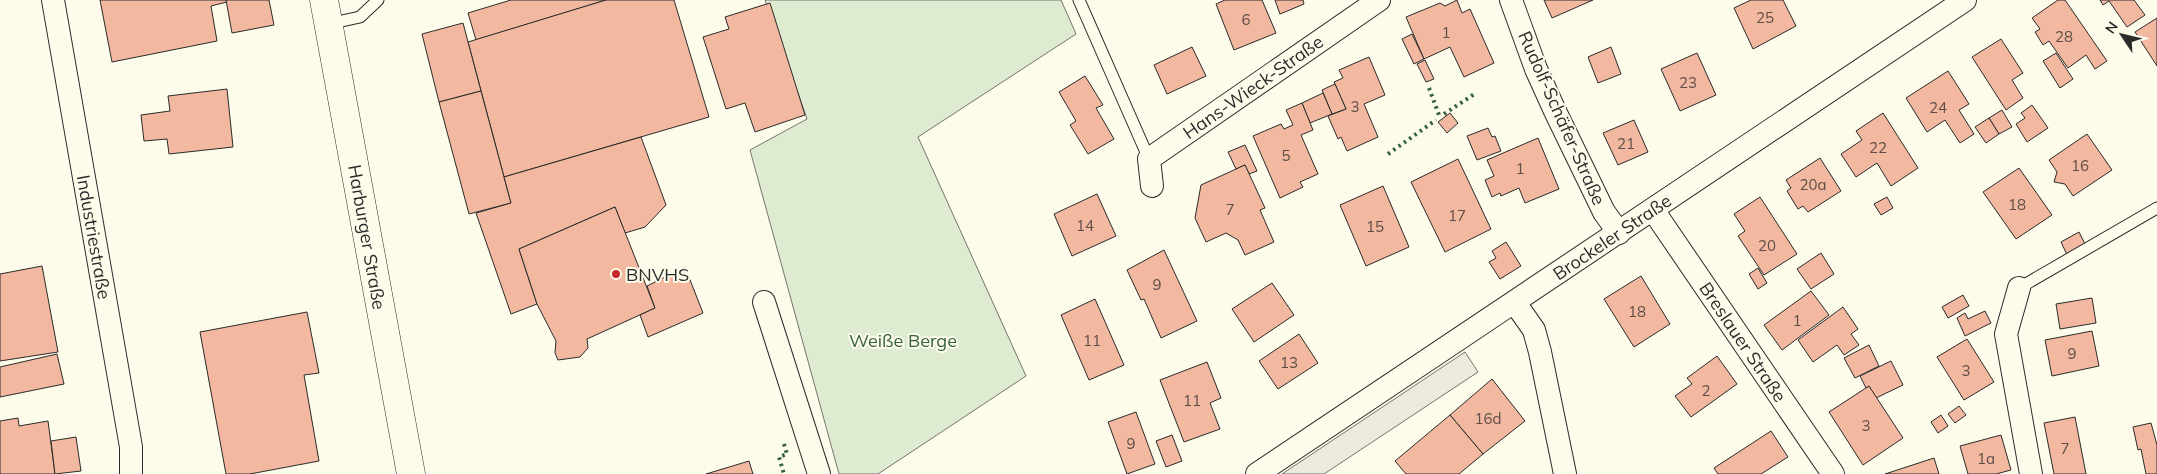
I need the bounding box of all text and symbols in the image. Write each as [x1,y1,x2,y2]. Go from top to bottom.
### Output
house number: 25 [1756,8,1774,27]
house number: 6 [1241,10,1251,29]
north arrow [2097,10,2147,60]
text: N [2101,18,2122,37]
house number: 1 [1441,23,1451,42]
street label: Rudolf-Schäfer-Straße [1513,27,1611,209]
house number: 28 [2055,27,2073,46]
street label: Hans-Wieck-Straße [1178,30,1328,144]
house number: 23 [1679,73,1697,92]
house number: 3 [1350,97,1360,116]
house number: 24 [1929,98,1947,117]
house number: 21 [1617,134,1635,153]
house number: 22 [1869,138,1887,157]
house number: 5 [1281,146,1291,165]
house number: 16 [2071,156,2089,175]
house number: 1 [1515,159,1525,178]
street label: Harburger Straße [343,163,391,311]
street label: Industriestraße [72,173,116,301]
house number: 20a [1799,175,1827,194]
street label: Brockeler Straße [1548,189,1676,285]
house number: 18 [2008,195,2026,214]
house number: 7 [1225,200,1235,219]
house number: 17 [1448,206,1466,225]
house number: 14 [1076,216,1094,235]
house number: 15 [1366,217,1384,236]
house number: 20 [1758,236,1776,255]
place label: BNVHS [626,263,689,286]
marker: BNVHS [610,268,622,280]
house number: 9 [1152,275,1162,294]
street label: Breslauer Straße [1694,278,1792,406]
house number: 18 [1628,302,1646,321]
house number: 1 [1792,311,1802,330]
park label: Weiße Berge [849,329,957,352]
house number: 11 [1083,331,1101,350]
house number: 9 [2067,344,2077,363]
house number: 13 [1280,353,1298,372]
house number: 3 [1961,361,1971,380]
house number: 2 [1701,381,1711,400]
house number: 11 [1183,391,1201,410]
house number: 16d [1474,409,1502,428]
house number: 3 [1861,416,1871,435]
house number: 9 [1126,434,1136,453]
house number: 7 [2060,439,2070,458]
house number: 1a [1977,449,1995,468]

